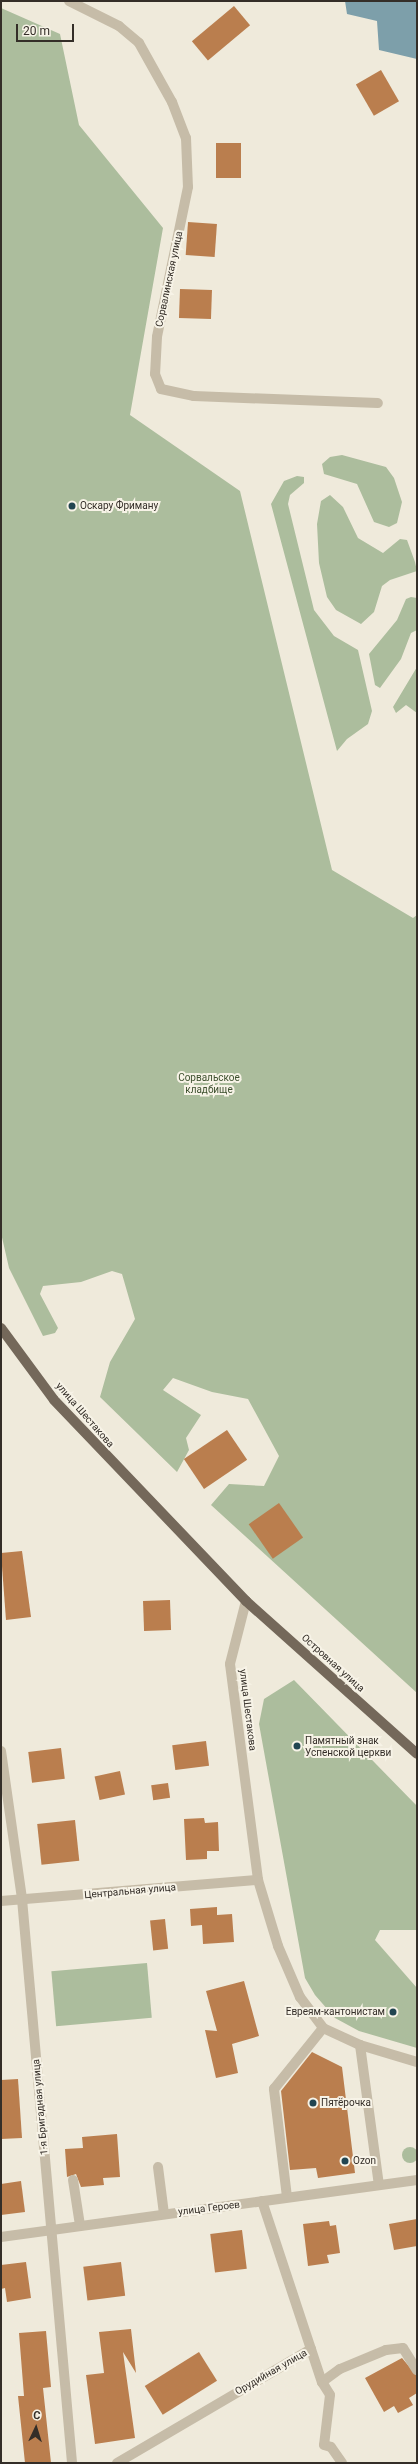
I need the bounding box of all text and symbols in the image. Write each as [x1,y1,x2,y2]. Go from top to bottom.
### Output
scale bar [18,16,76,42]
text: 20 m [23,24,50,38]
street label: Сорвалинская улица [153,230,185,328]
place label: Оскару Фриману [80,500,158,512]
marker: Оскару Фриману [67,501,77,511]
park label: Сорвальское кладбище [178,1071,240,1094]
street label: улица Шестакова [54,1380,116,1450]
street label: Островная улица [299,1632,367,1694]
street label: улица Шестакова [237,1668,259,1752]
place label: Памятный знак Успенской церкви [305,1734,391,1758]
marker: Памятный знак Успенской церкви [292,1741,302,1751]
street label: Центральная улица [84,1881,176,1901]
place label: Евреям-кантонистам [286,2006,385,2018]
marker: Евреям-кантонистам [388,2007,398,2017]
street label: 1-я Бригадная улица [30,2058,50,2156]
place label: Пятёрочка [321,2097,371,2109]
marker: Пятёрочка [308,2098,318,2108]
place label: Ozon [353,2155,376,2167]
marker: Ozon [340,2156,350,2166]
street label: улица Героев [177,2198,241,2218]
street label: Орудийная улица [233,2347,309,2397]
north arrow [16,2408,56,2448]
text: С [33,2409,41,2422]

